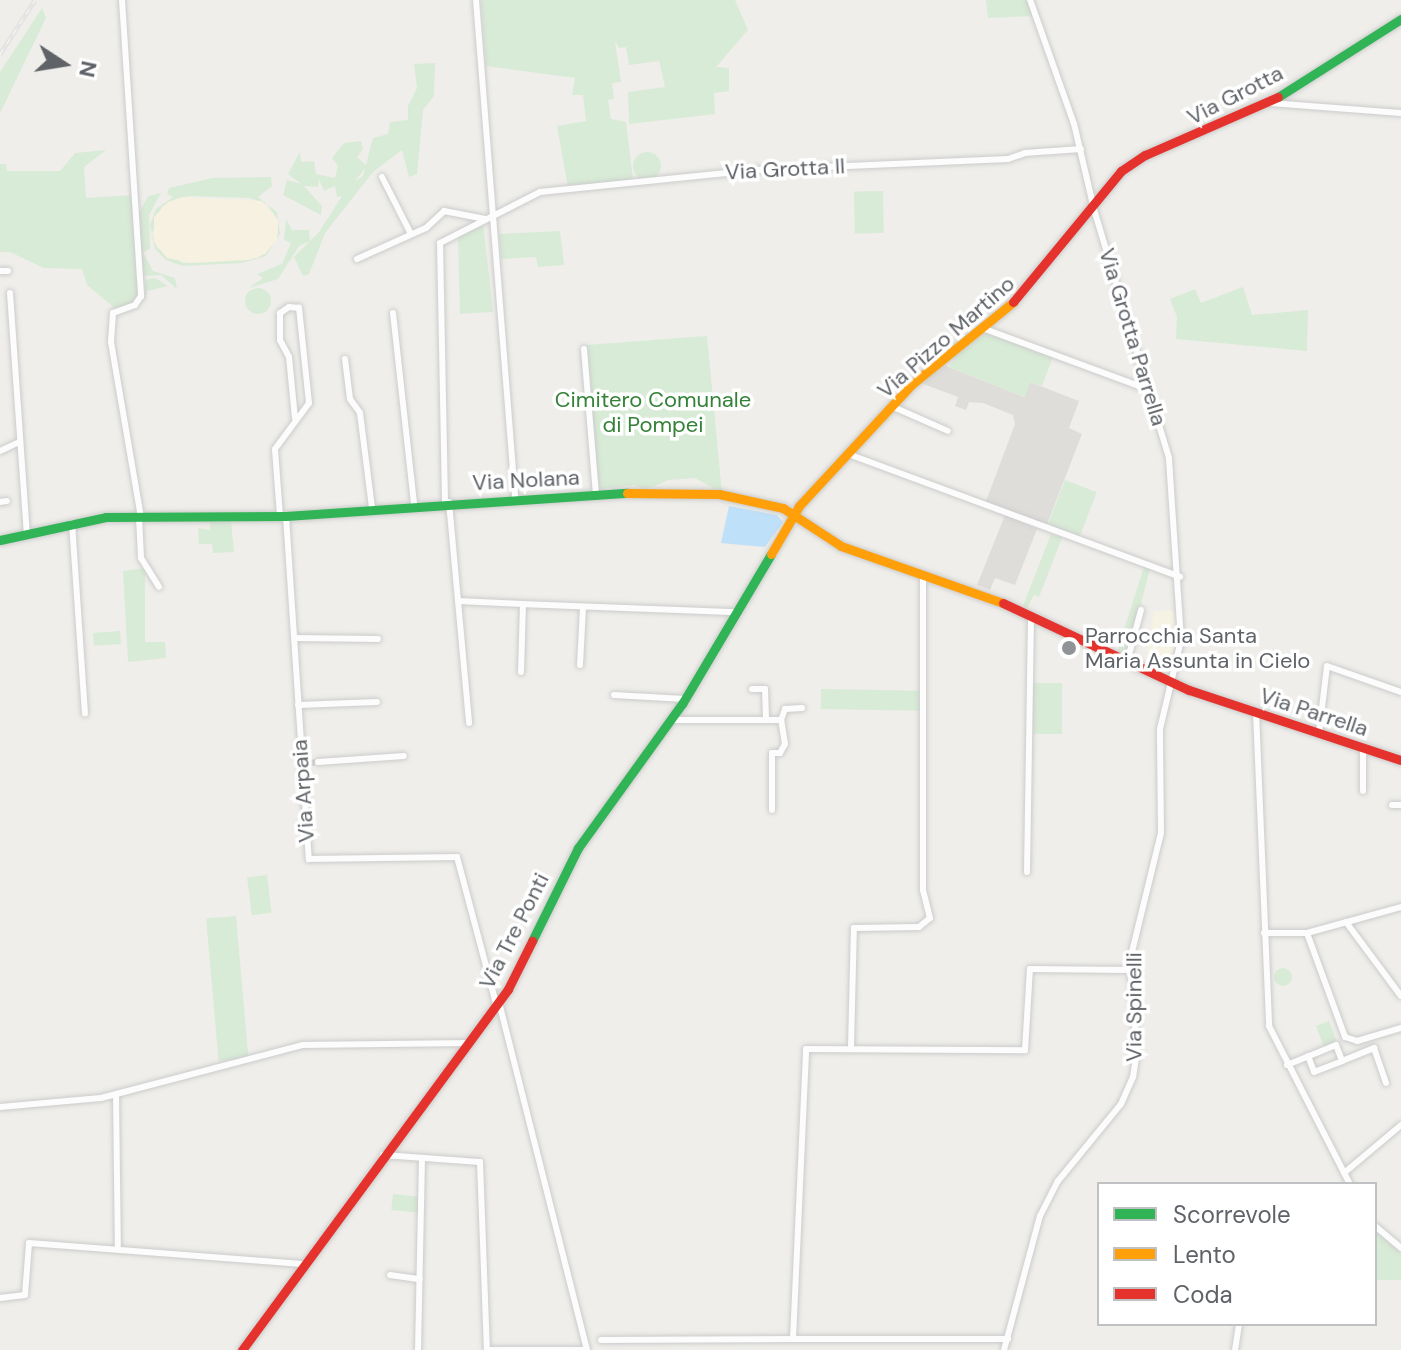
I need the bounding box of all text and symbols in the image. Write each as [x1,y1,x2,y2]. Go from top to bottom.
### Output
north arrow [24,24,104,104]
text: N [72,58,104,80]
street label: Via Grotta [1183,60,1287,130]
street label: Via Grotta II [724,153,846,185]
street label: Via Grotta Parrella [1093,245,1173,429]
street label: Via Pizzo Martino [872,270,1020,404]
park label: Cimitero Comunale di Pompei [555,386,751,438]
street label: Via Nolana [472,464,580,496]
place label: Parrocchia Santa Maria Assunta in Cielo [1085,622,1310,674]
marker: Parrocchia Santa Maria Assunta in Cielo [1060,639,1078,657]
street label: Via Parrella [1257,682,1371,742]
street label: Via Arpaia [286,738,320,844]
street label: Via Tre Ponti [473,869,555,993]
street label: Via Spinelli [1121,952,1147,1062]
legend [1097,1182,1377,1326]
text: Scorrevole [1173,1199,1291,1230]
text: Lento [1173,1239,1236,1270]
text: Coda [1173,1279,1233,1310]

